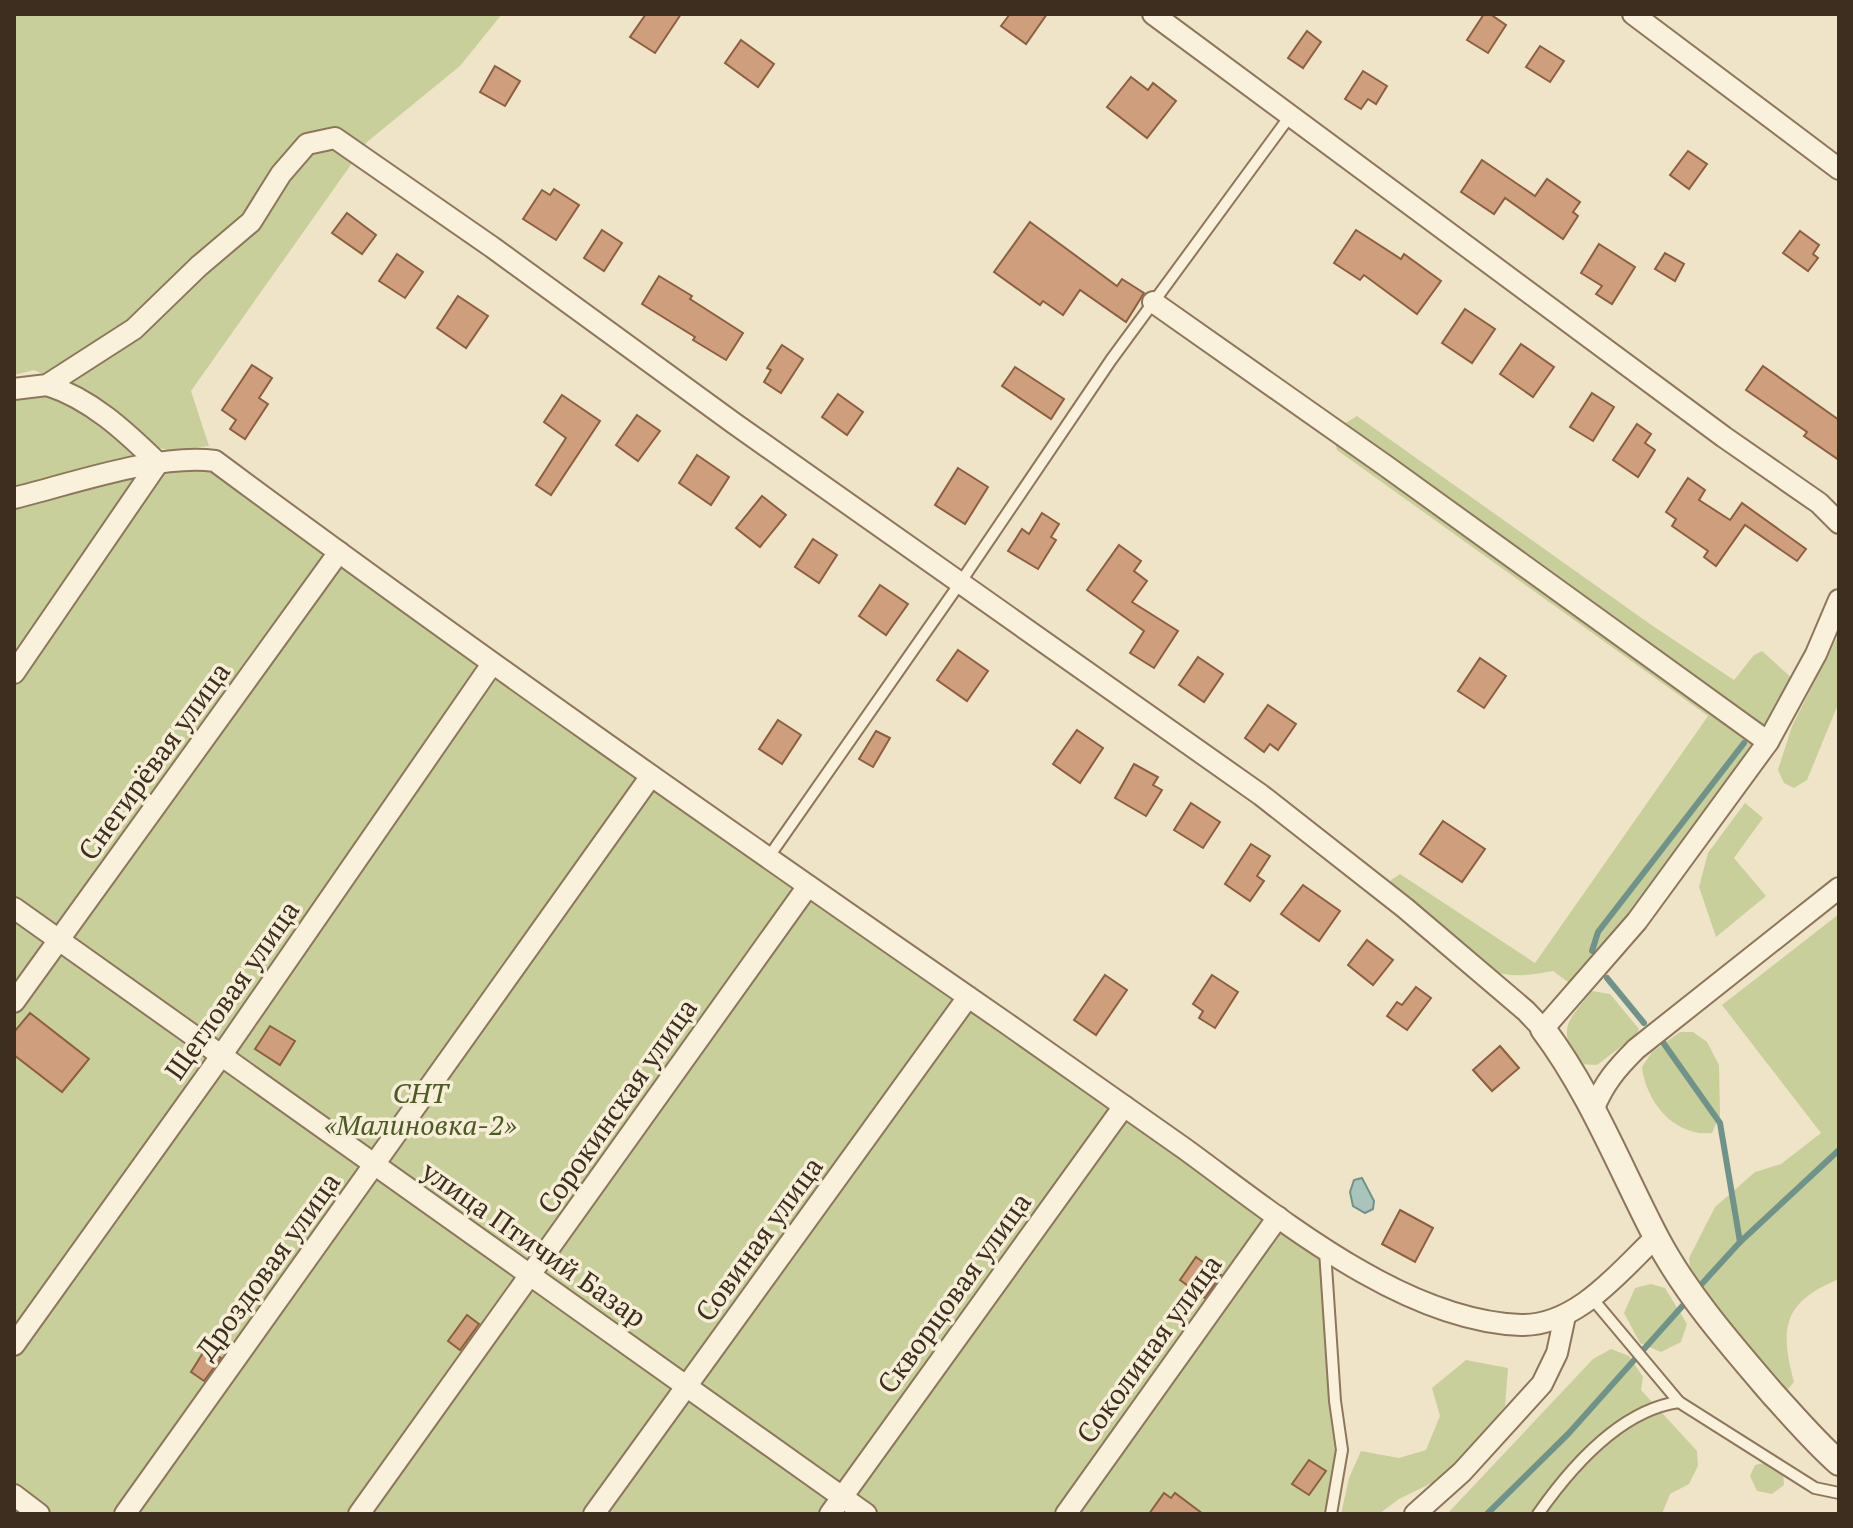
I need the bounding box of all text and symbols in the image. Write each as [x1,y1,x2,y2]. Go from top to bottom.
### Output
street label: Снегирёвая улица [69,654,238,867]
street label: Щегловая улица [156,893,307,1087]
street label: Сорокинская улица [528,991,705,1221]
park label: СНТ «Малиновка-2» [323,1074,517,1143]
street label: Совиная улица [686,1149,831,1328]
street label: улица Птичий Базар [414,1152,654,1335]
street label: Дроздовая улица [187,1165,348,1367]
street label: Скворцовая улица [868,1185,1039,1401]
street label: Соколиная улица [1068,1247,1230,1451]

